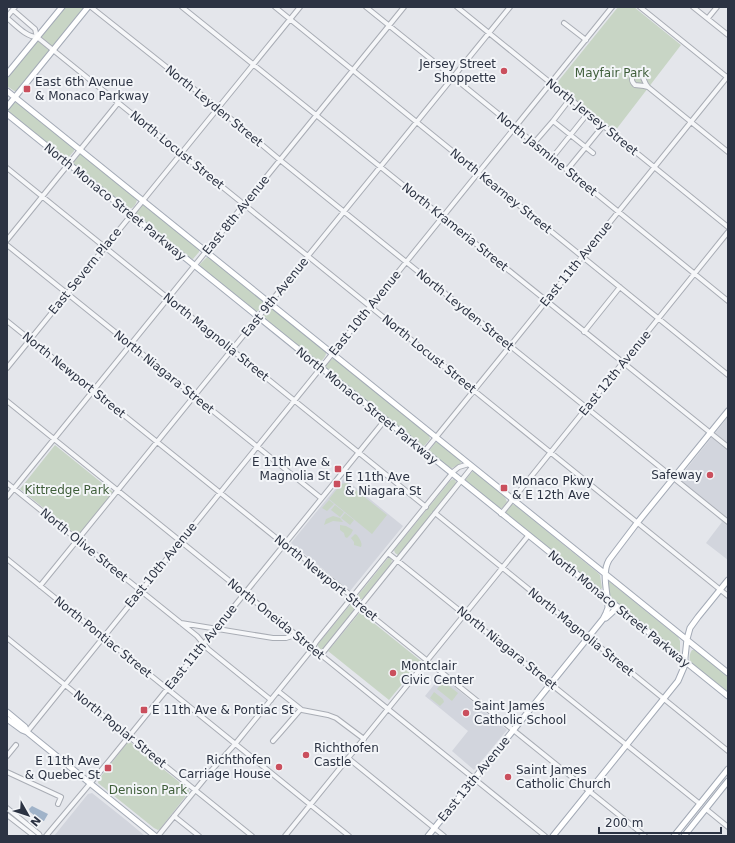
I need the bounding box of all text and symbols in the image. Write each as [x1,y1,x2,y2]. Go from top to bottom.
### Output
place label: Jersey Street Shoppette [418,57,496,85]
street label: North Leyden Street [162,62,266,150]
marker: Jersey Street Shoppette [499,66,509,76]
park label: Mayfair Park [575,66,649,80]
place label: East 6th Avenue & Monaco Parkway [35,75,149,103]
street label: North Jersey Street [543,76,641,159]
marker: East 6th Avenue & Monaco Parkway [22,84,32,94]
street label: North Locust Street [127,108,227,192]
street label: North Jasmine Street [494,109,600,199]
street label: North Monaco Street Parkway [41,140,189,264]
street label: North Kearney Street [447,146,555,236]
street label: East 8th Avenue [200,172,272,258]
street label: North Krameria Street [399,180,511,274]
street label: East 11th Avenue [537,219,615,309]
street label: East Severn Place [46,225,124,317]
street label: East 9th Avenue [239,254,311,340]
street label: North Leyden Street [413,266,517,354]
street label: East 10th Avenue [326,268,404,358]
street label: North Magnolia Street [160,290,272,384]
street label: North Locust Street [379,312,479,396]
street label: North Niagara Street [111,327,217,417]
street label: East 12th Avenue [576,328,654,418]
street label: North Newport Street [20,329,129,421]
street label: North Monaco Street Parkway [293,344,441,468]
place label: E 11th Ave & Magnolia St [252,455,330,483]
marker: E 11th Ave & Magnolia St [333,464,343,474]
place label: Safeway [651,468,702,482]
place label: E 11th Ave & Niagara St [345,470,422,498]
marker: Safeway [705,470,715,480]
place label: Monaco Pkwy & E 12th Ave [512,474,594,502]
marker: E 11th Ave & Niagara St [332,479,342,489]
park label: Kittredge Park [24,483,110,497]
marker: Monaco Pkwy & E 12th Ave [499,483,509,493]
street label: North Olive Street [38,505,131,585]
street label: East 10th Avenue [122,520,200,610]
street label: North Newport Street [272,532,381,624]
street label: North Monaco Street Parkway [545,547,693,671]
street label: North Oneida Street [225,576,327,663]
street label: North Magnolia Street [525,585,637,679]
street label: North Pontiac Street [51,593,155,681]
street label: East 11th Avenue [162,602,240,692]
street label: North Niagara Street [454,603,560,693]
place label: Montclair Civic Center [401,659,474,687]
marker: Montclair Civic Center [388,668,398,678]
street label: North Poplar Street [71,687,169,771]
place label: Saint James Catholic School [474,699,566,727]
place label: E 11th Ave & Pontiac St [152,703,294,717]
marker: E 11th Ave & Pontiac St [139,705,149,715]
marker: Saint James Catholic School [461,708,471,718]
street label: East 13th Avenue [435,734,513,824]
place label: Richthofen Castle [314,741,379,769]
marker: Richthofen Castle [301,750,311,760]
place label: Richthofen Carriage House [179,753,271,781]
place label: E 11th Ave & Quebec St [25,754,100,782]
marker: Richthofen Carriage House [274,762,284,772]
marker: E 11th Ave & Quebec St [103,763,113,773]
place label: Saint James Catholic Church [516,763,611,791]
marker: Saint James Catholic Church [503,772,513,782]
park label: Denison Park [109,783,187,797]
north arrow [8,795,48,835]
scale bar [599,809,721,835]
text: N [27,813,43,829]
text: 200 m [605,816,643,830]

